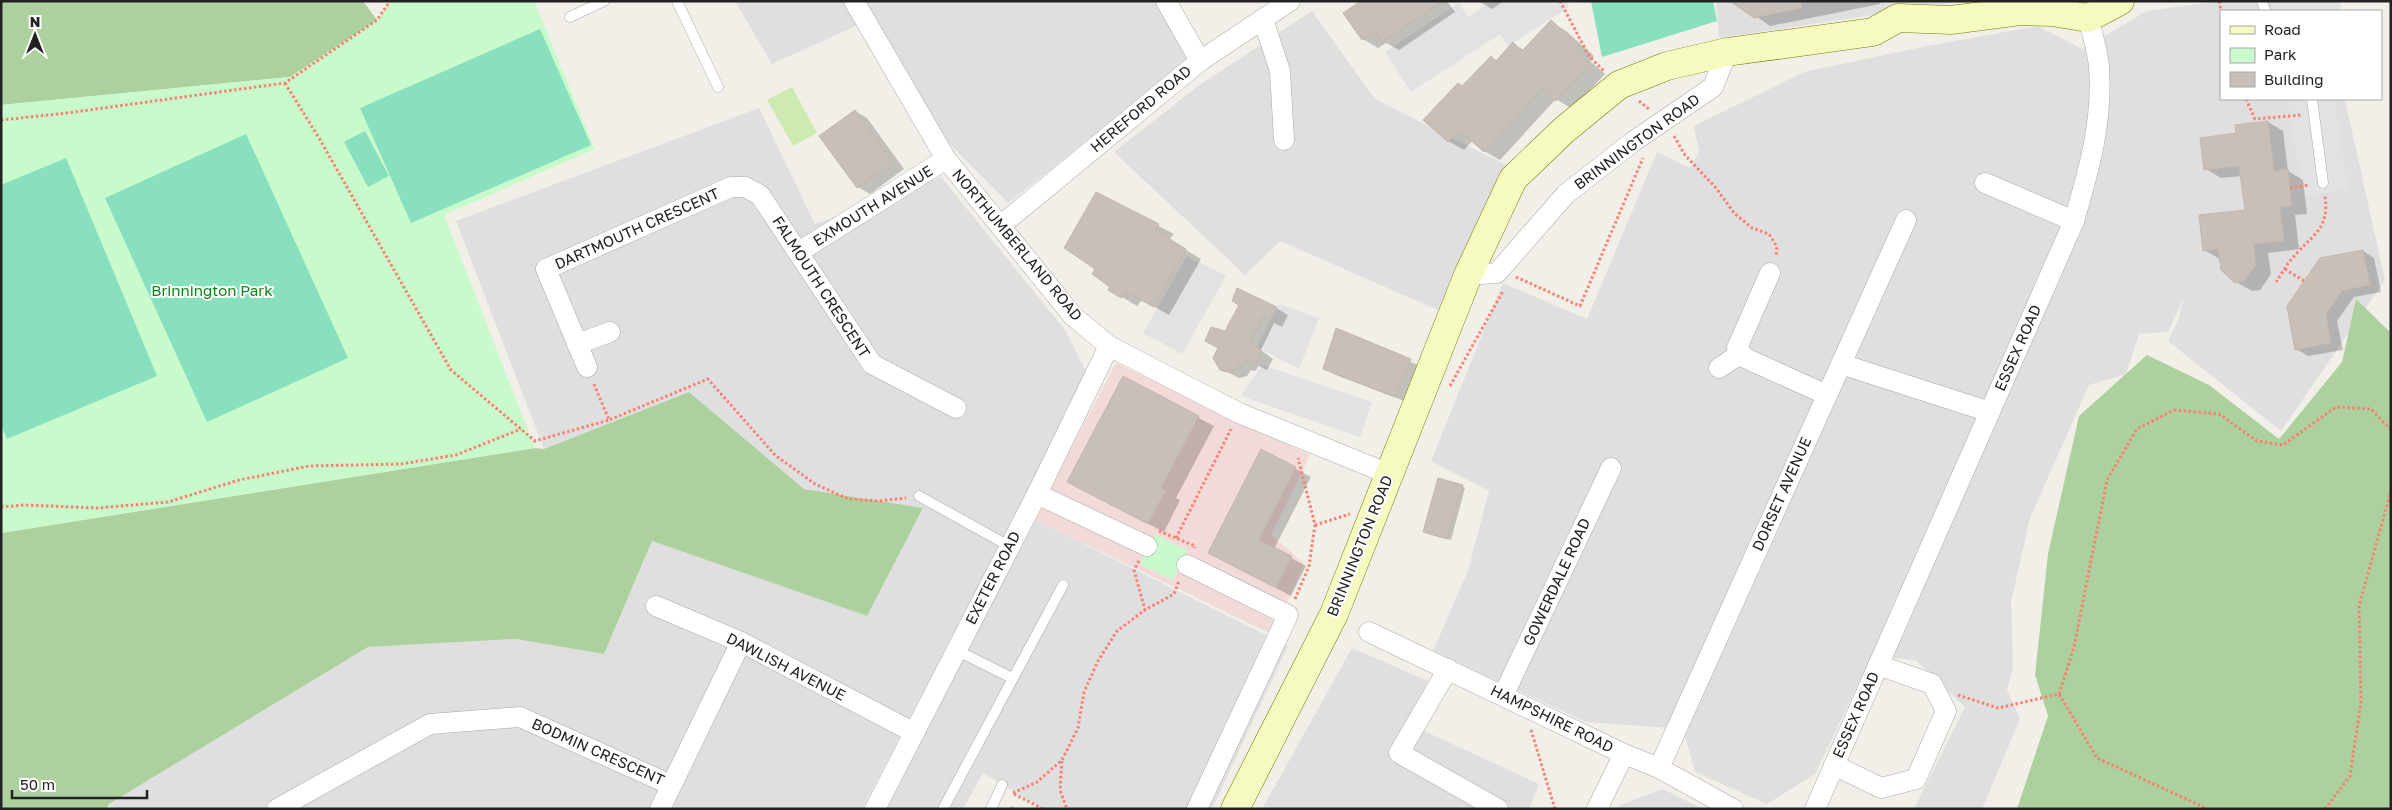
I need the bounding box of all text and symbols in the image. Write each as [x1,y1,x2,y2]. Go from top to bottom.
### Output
north arrow [10,10,60,60]
legend [2220,10,2382,100]
text: N [30,13,40,30]
text: Road [2264,20,2301,38]
text: Park [2264,45,2297,63]
street label: HEREFORD ROAD [1086,61,1194,156]
text: Building [2264,70,2324,88]
street label: BRINNINGTON ROAD [1570,90,1703,193]
street label: EXMOUTH AVENUE [809,161,936,249]
street label: NORTHUMBERLAND ROAD [949,165,1087,324]
street label: DARTMOUTH CRESCENT [552,184,722,273]
street label: FALMOUTH CRESCENT [769,212,874,361]
park label: Brinnington Park [151,281,273,299]
street label: ESSEX ROAD [1990,302,2044,394]
street label: DORSET AVENUE [1748,434,1814,554]
street label: BRINNINGTON ROAD [1322,472,1396,619]
street label: GOWERDALE ROAD [1519,515,1594,648]
street label: EXETER ROAD [961,528,1023,627]
street label: DAWLISH AVENUE [724,628,849,704]
street label: ESSEX ROAD [1828,669,1882,761]
street label: HAMPSHIRE ROAD [1488,681,1617,756]
street label: BODMIN CRESCENT [529,714,668,789]
scale bar [12,768,148,800]
text: 50 m [20,775,55,793]

